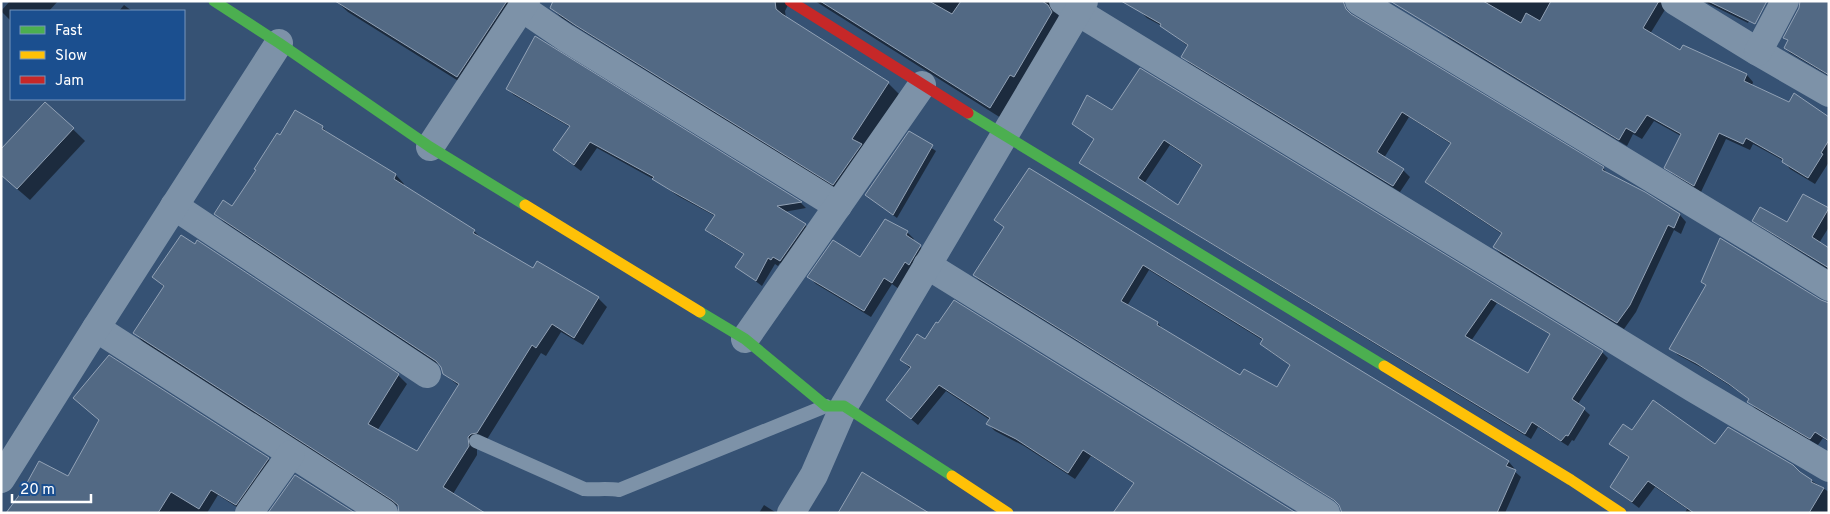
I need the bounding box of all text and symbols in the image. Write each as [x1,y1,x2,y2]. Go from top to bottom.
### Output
legend [10,10,185,100]
text: Fast [55,22,83,41]
text: Slow [55,47,87,66]
text: Jam [55,72,84,91]
scale bar [12,472,91,504]
text: 20 m [20,481,55,500]

